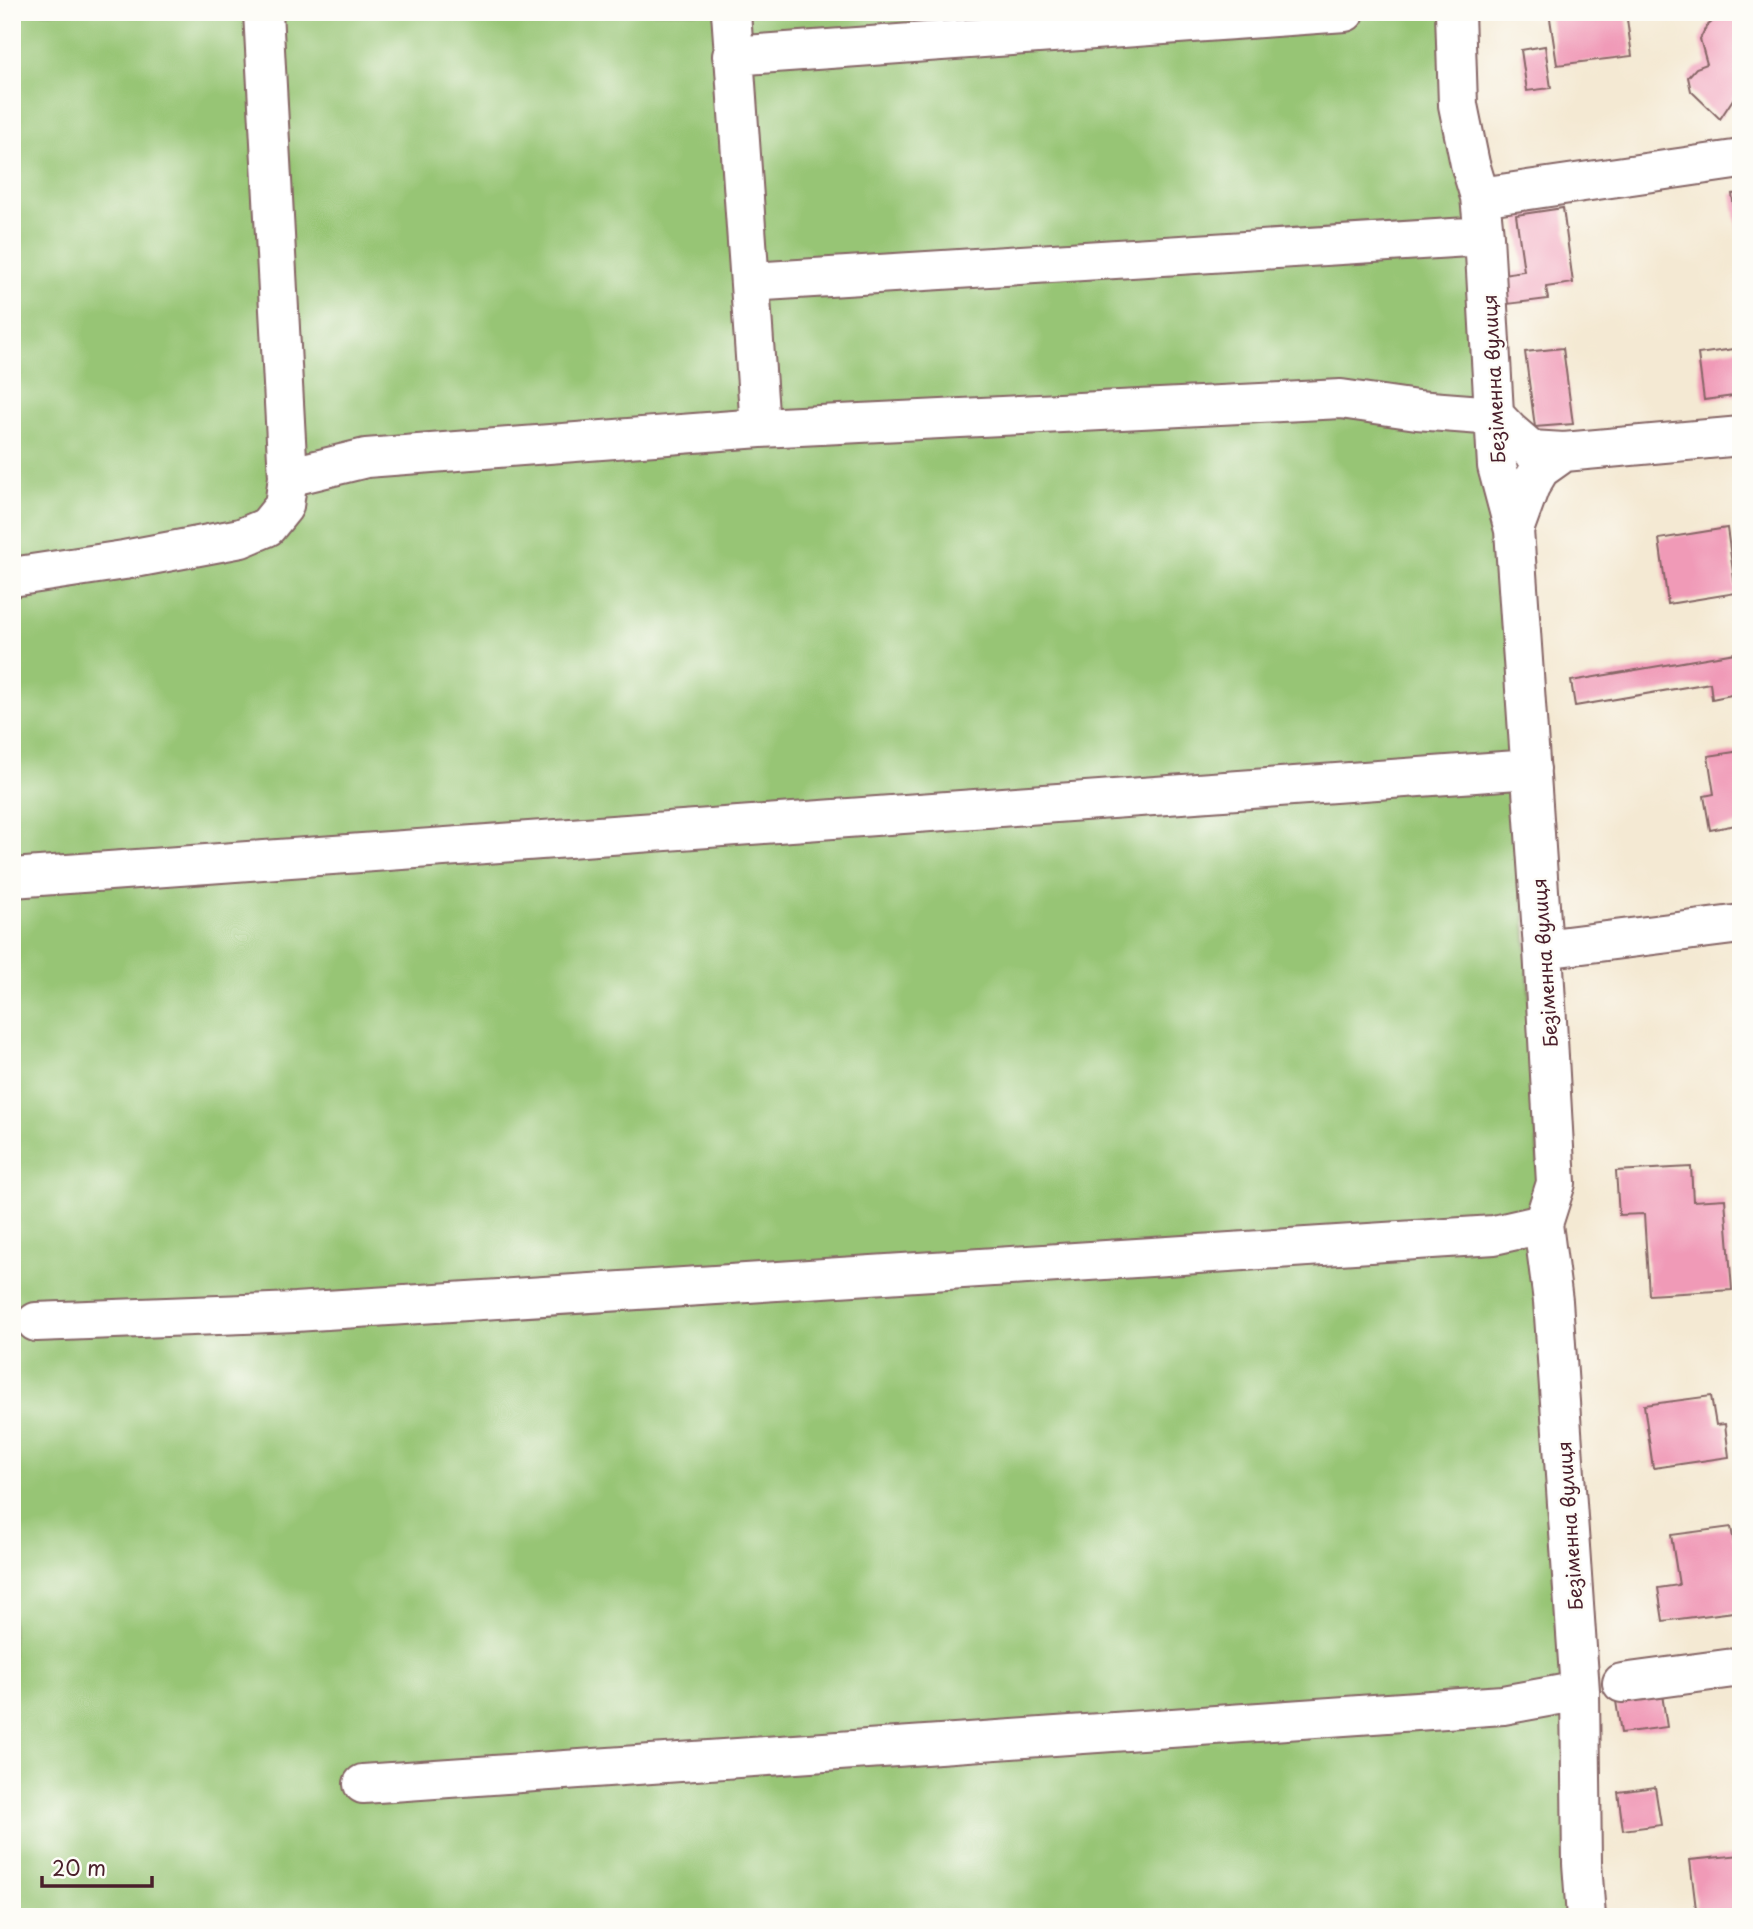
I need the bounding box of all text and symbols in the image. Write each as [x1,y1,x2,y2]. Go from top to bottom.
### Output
street label: Безіменна вулиця [1475,294,1511,464]
street label: Безіменна вулиця [1524,877,1564,1049]
street label: Безіменна вулиця [1549,1440,1589,1612]
scale bar [42,1845,152,1889]
text: 20 m [52,1851,106,1883]

